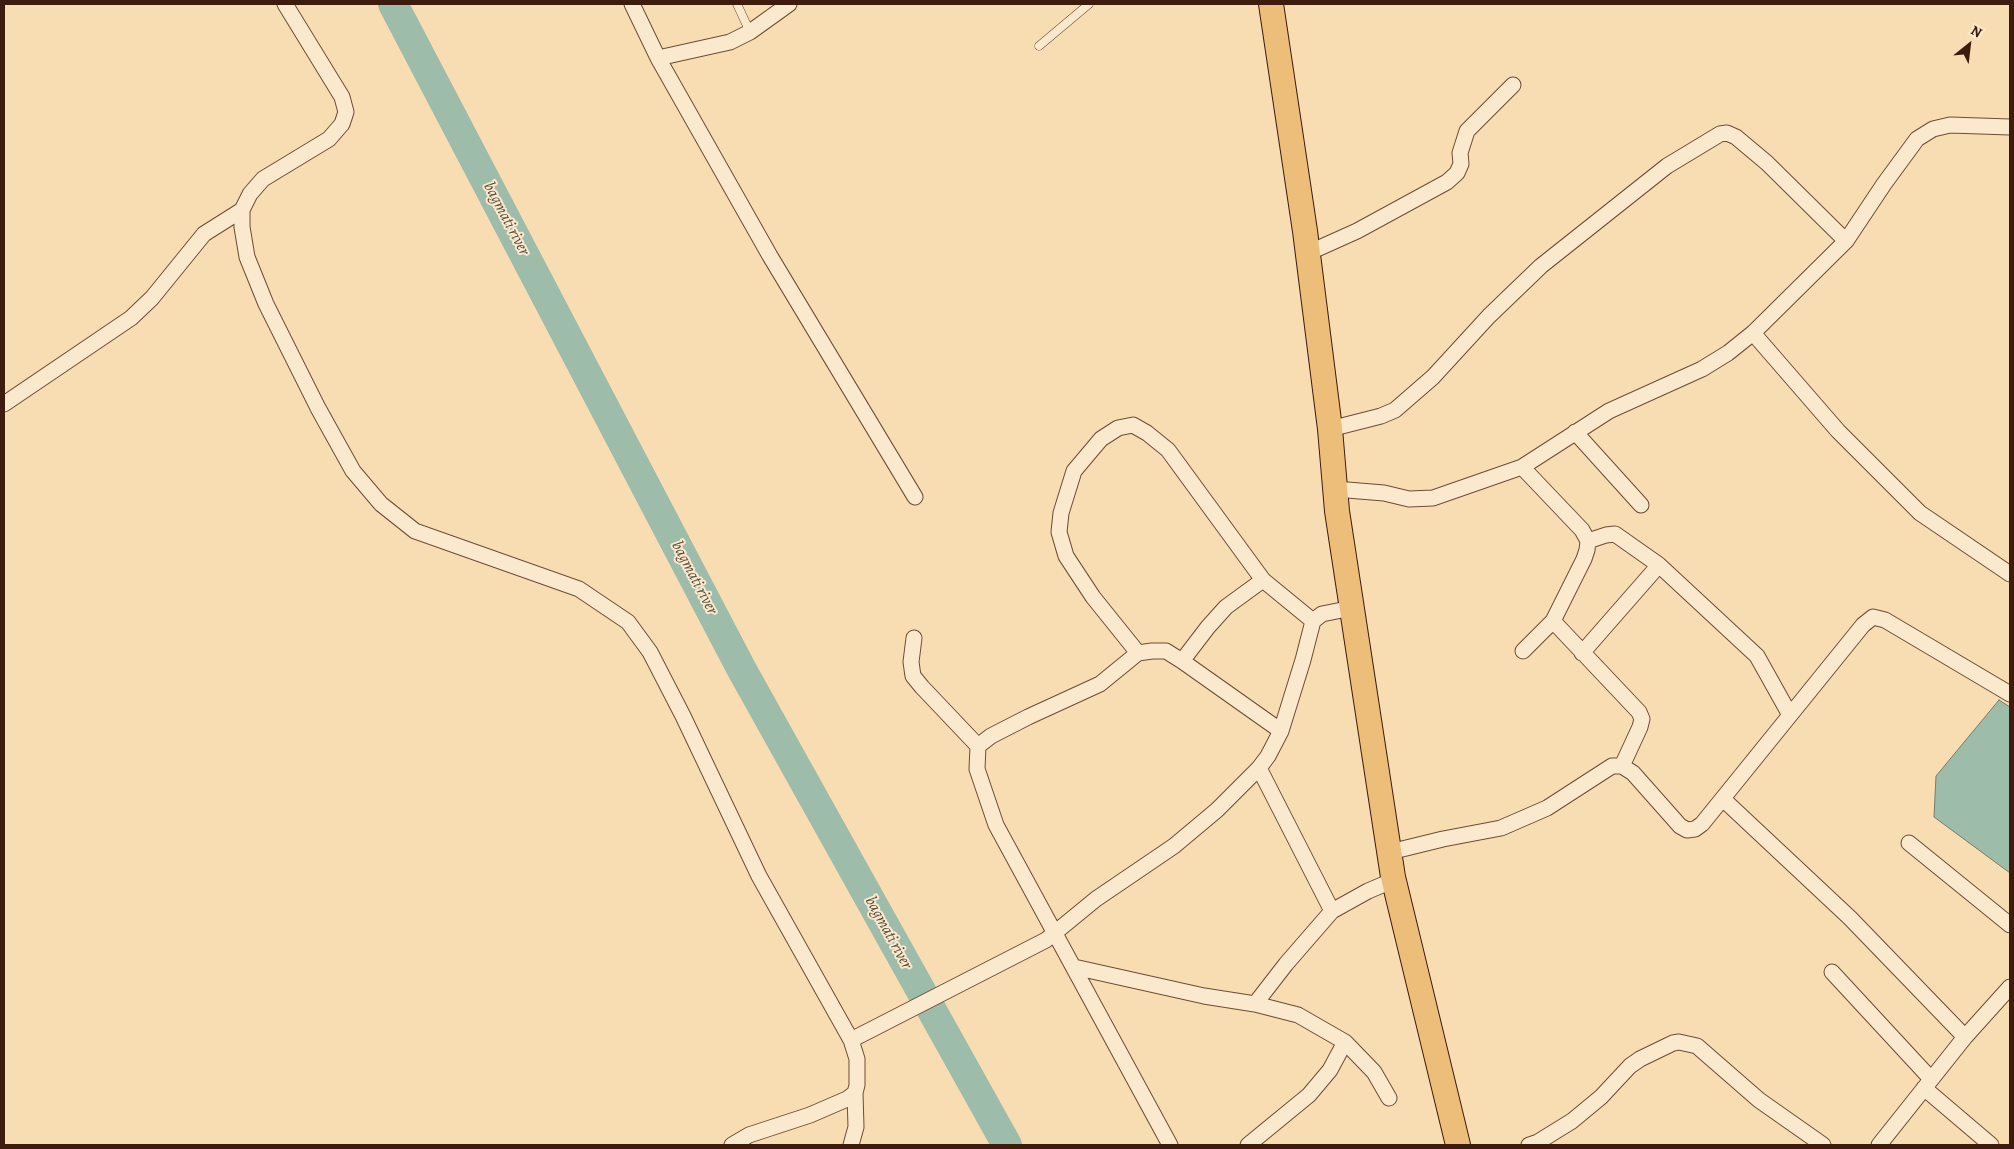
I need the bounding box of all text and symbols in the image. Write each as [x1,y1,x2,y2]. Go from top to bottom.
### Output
north arrow [1944,20,1994,70]
text: N [1967,21,1986,42]
water label: bagmati river [479,179,533,259]
water label: bagmati river [667,538,721,618]
water label: bagmati river [860,893,916,973]

